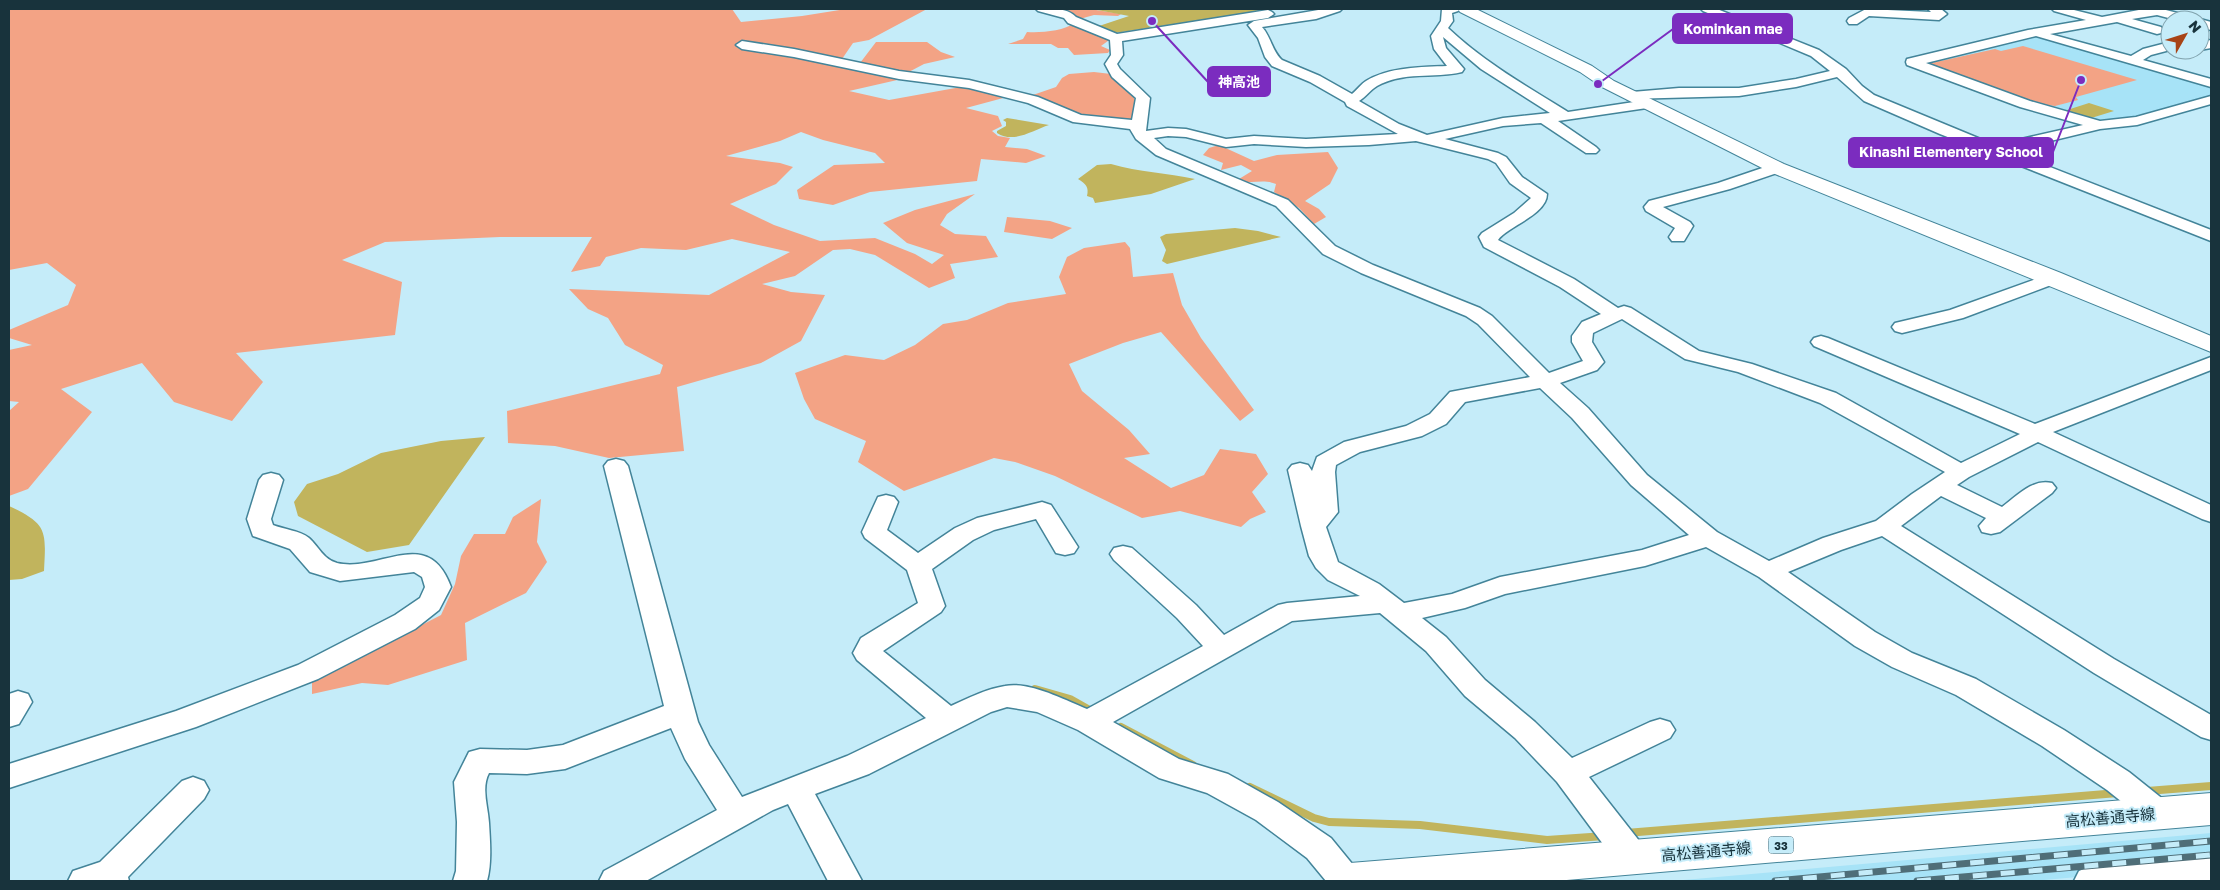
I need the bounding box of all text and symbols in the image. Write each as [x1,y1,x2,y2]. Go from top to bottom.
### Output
north arrow [2160,10,2210,60]
callout: Kominkan mae [1673,14,1792,43]
text: N [2186,17,2205,36]
text: Kominkan mae [1683,20,1783,37]
callout: 神高池 [1208,67,1270,96]
text: 神高池 [1218,73,1260,90]
callout: Kinashi Elementery School [1849,138,2053,167]
text: Kinashi Elementery School [1859,143,2043,160]
street label: 高松善通寺線 [2064,804,2156,830]
road number: 33 [1768,836,1794,854]
street label: 高松善通寺線 [1660,838,1752,864]

